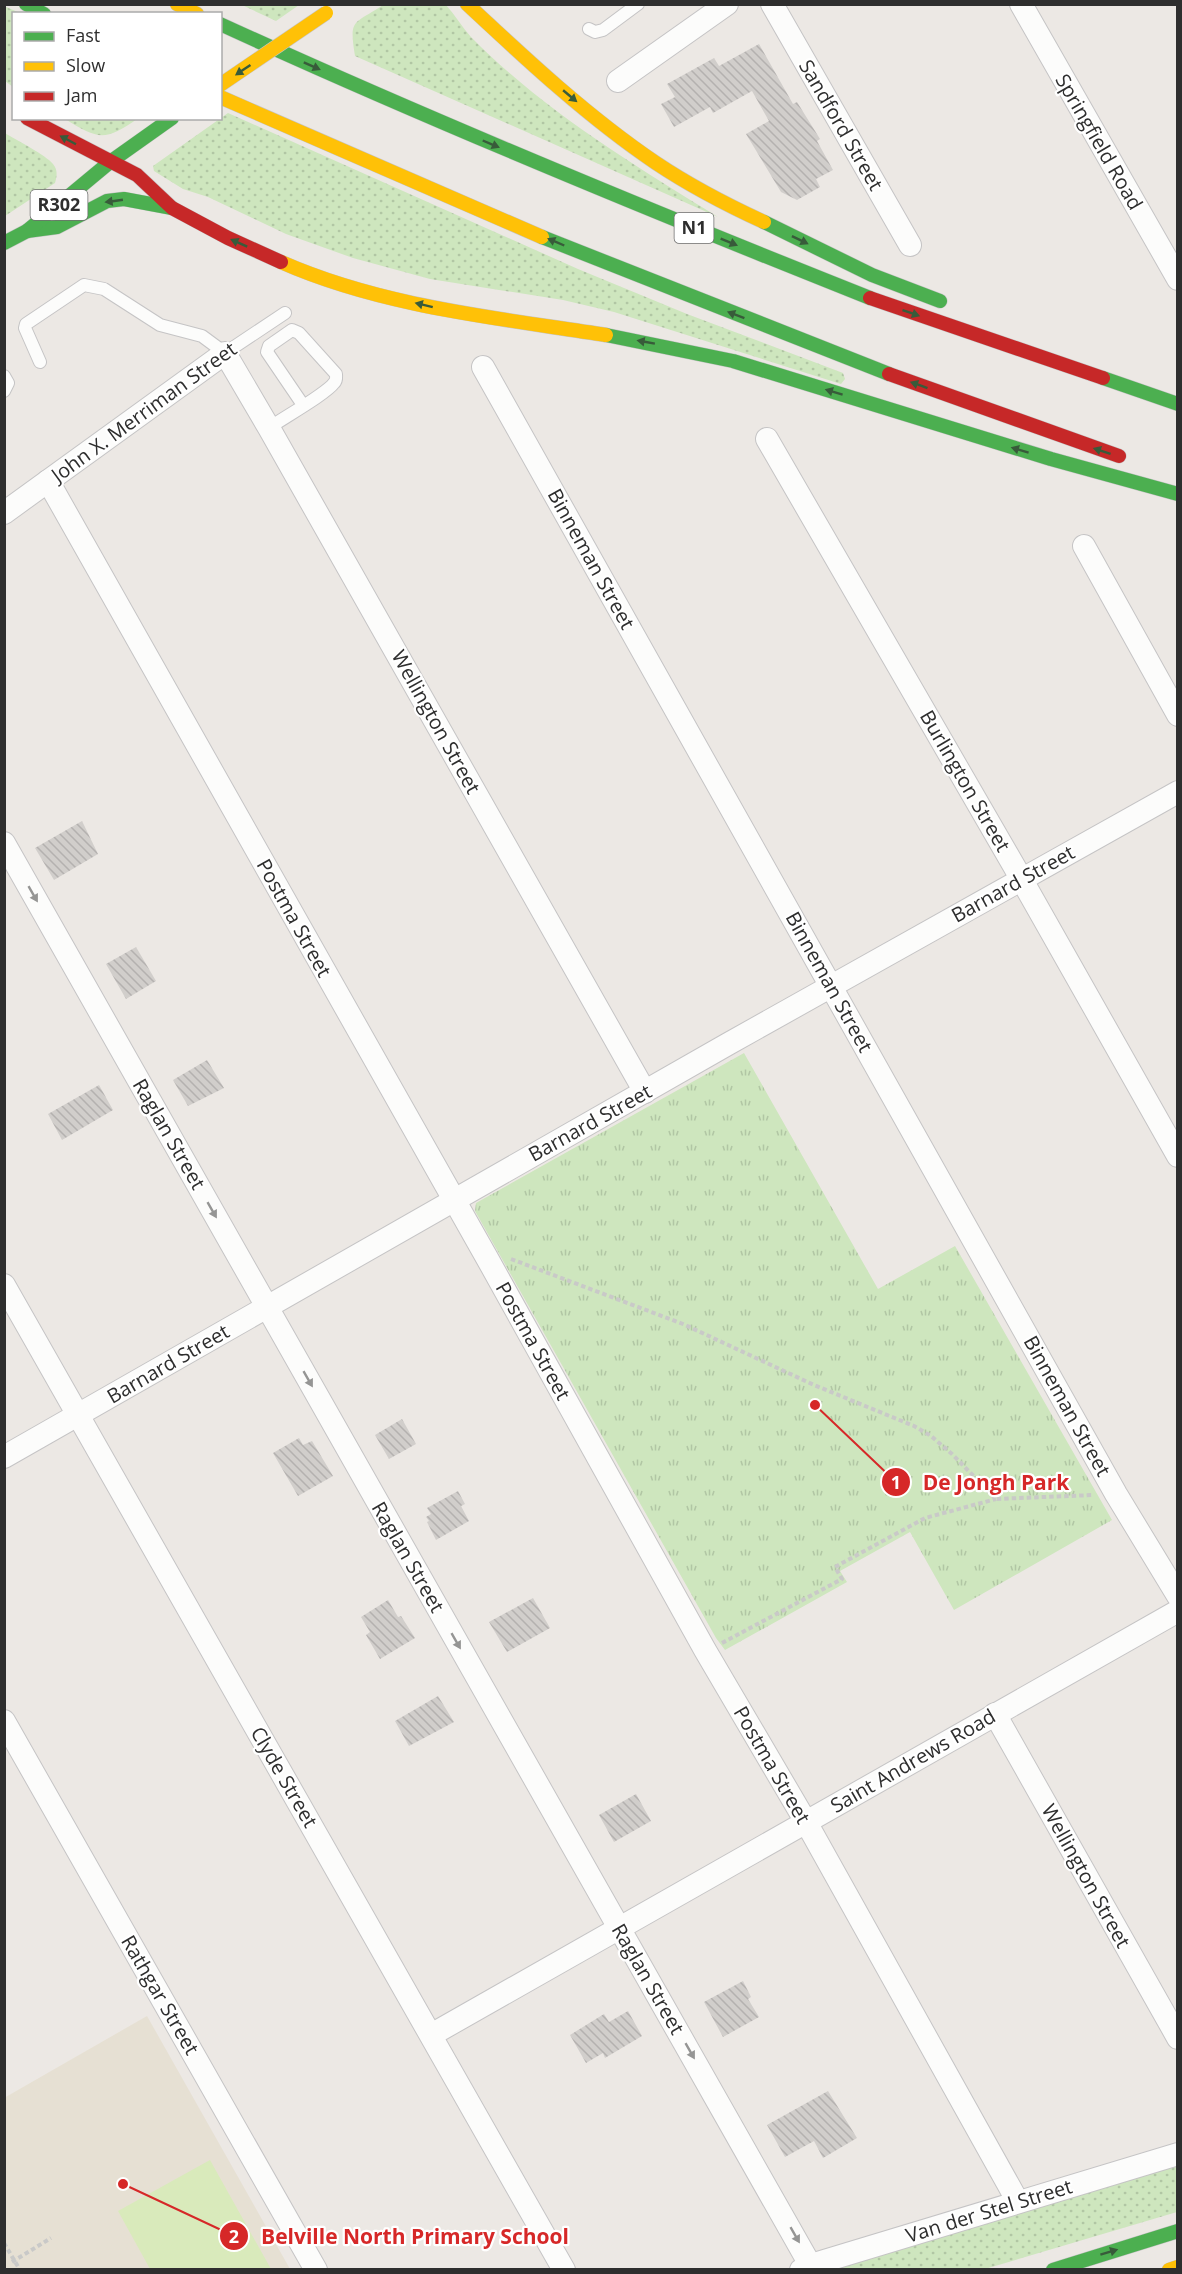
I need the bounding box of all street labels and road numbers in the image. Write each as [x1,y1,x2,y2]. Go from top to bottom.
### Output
street label: Sandford Street [793,54,890,195]
street label: Springfield Road [1050,69,1149,215]
road number: R302 [31,190,88,220]
road number: N1 [674,213,714,243]
street label: John X. Merriman Street [44,335,242,489]
street label: Binneman Street [542,484,641,634]
street label: Wellington Street [386,645,487,798]
street label: Burlington Street [914,705,1017,856]
street label: Barnard Street [946,839,1079,929]
street label: Postma Street [251,854,338,982]
street label: Binneman Street [780,907,879,1057]
street label: Raglan Street [127,1073,212,1194]
street label: Barnard Street [523,1078,656,1168]
street label: Postma Street [490,1277,577,1405]
street label: Barnard Street [102,1318,234,1410]
street label: Binneman Street [1018,1331,1117,1481]
street label: Raglan Street [366,1496,451,1617]
street label: Postma Street [728,1701,817,1828]
street label: Saint Andrews Road [825,1702,1000,1819]
street label: Clyde Street [245,1721,324,1832]
street label: Wellington Street [1036,1799,1137,1952]
street label: Raglan Street [606,1918,691,2039]
street label: Rathgar Street [115,1930,206,2060]
street label: Van der Stel Street [902,2172,1075,2249]

